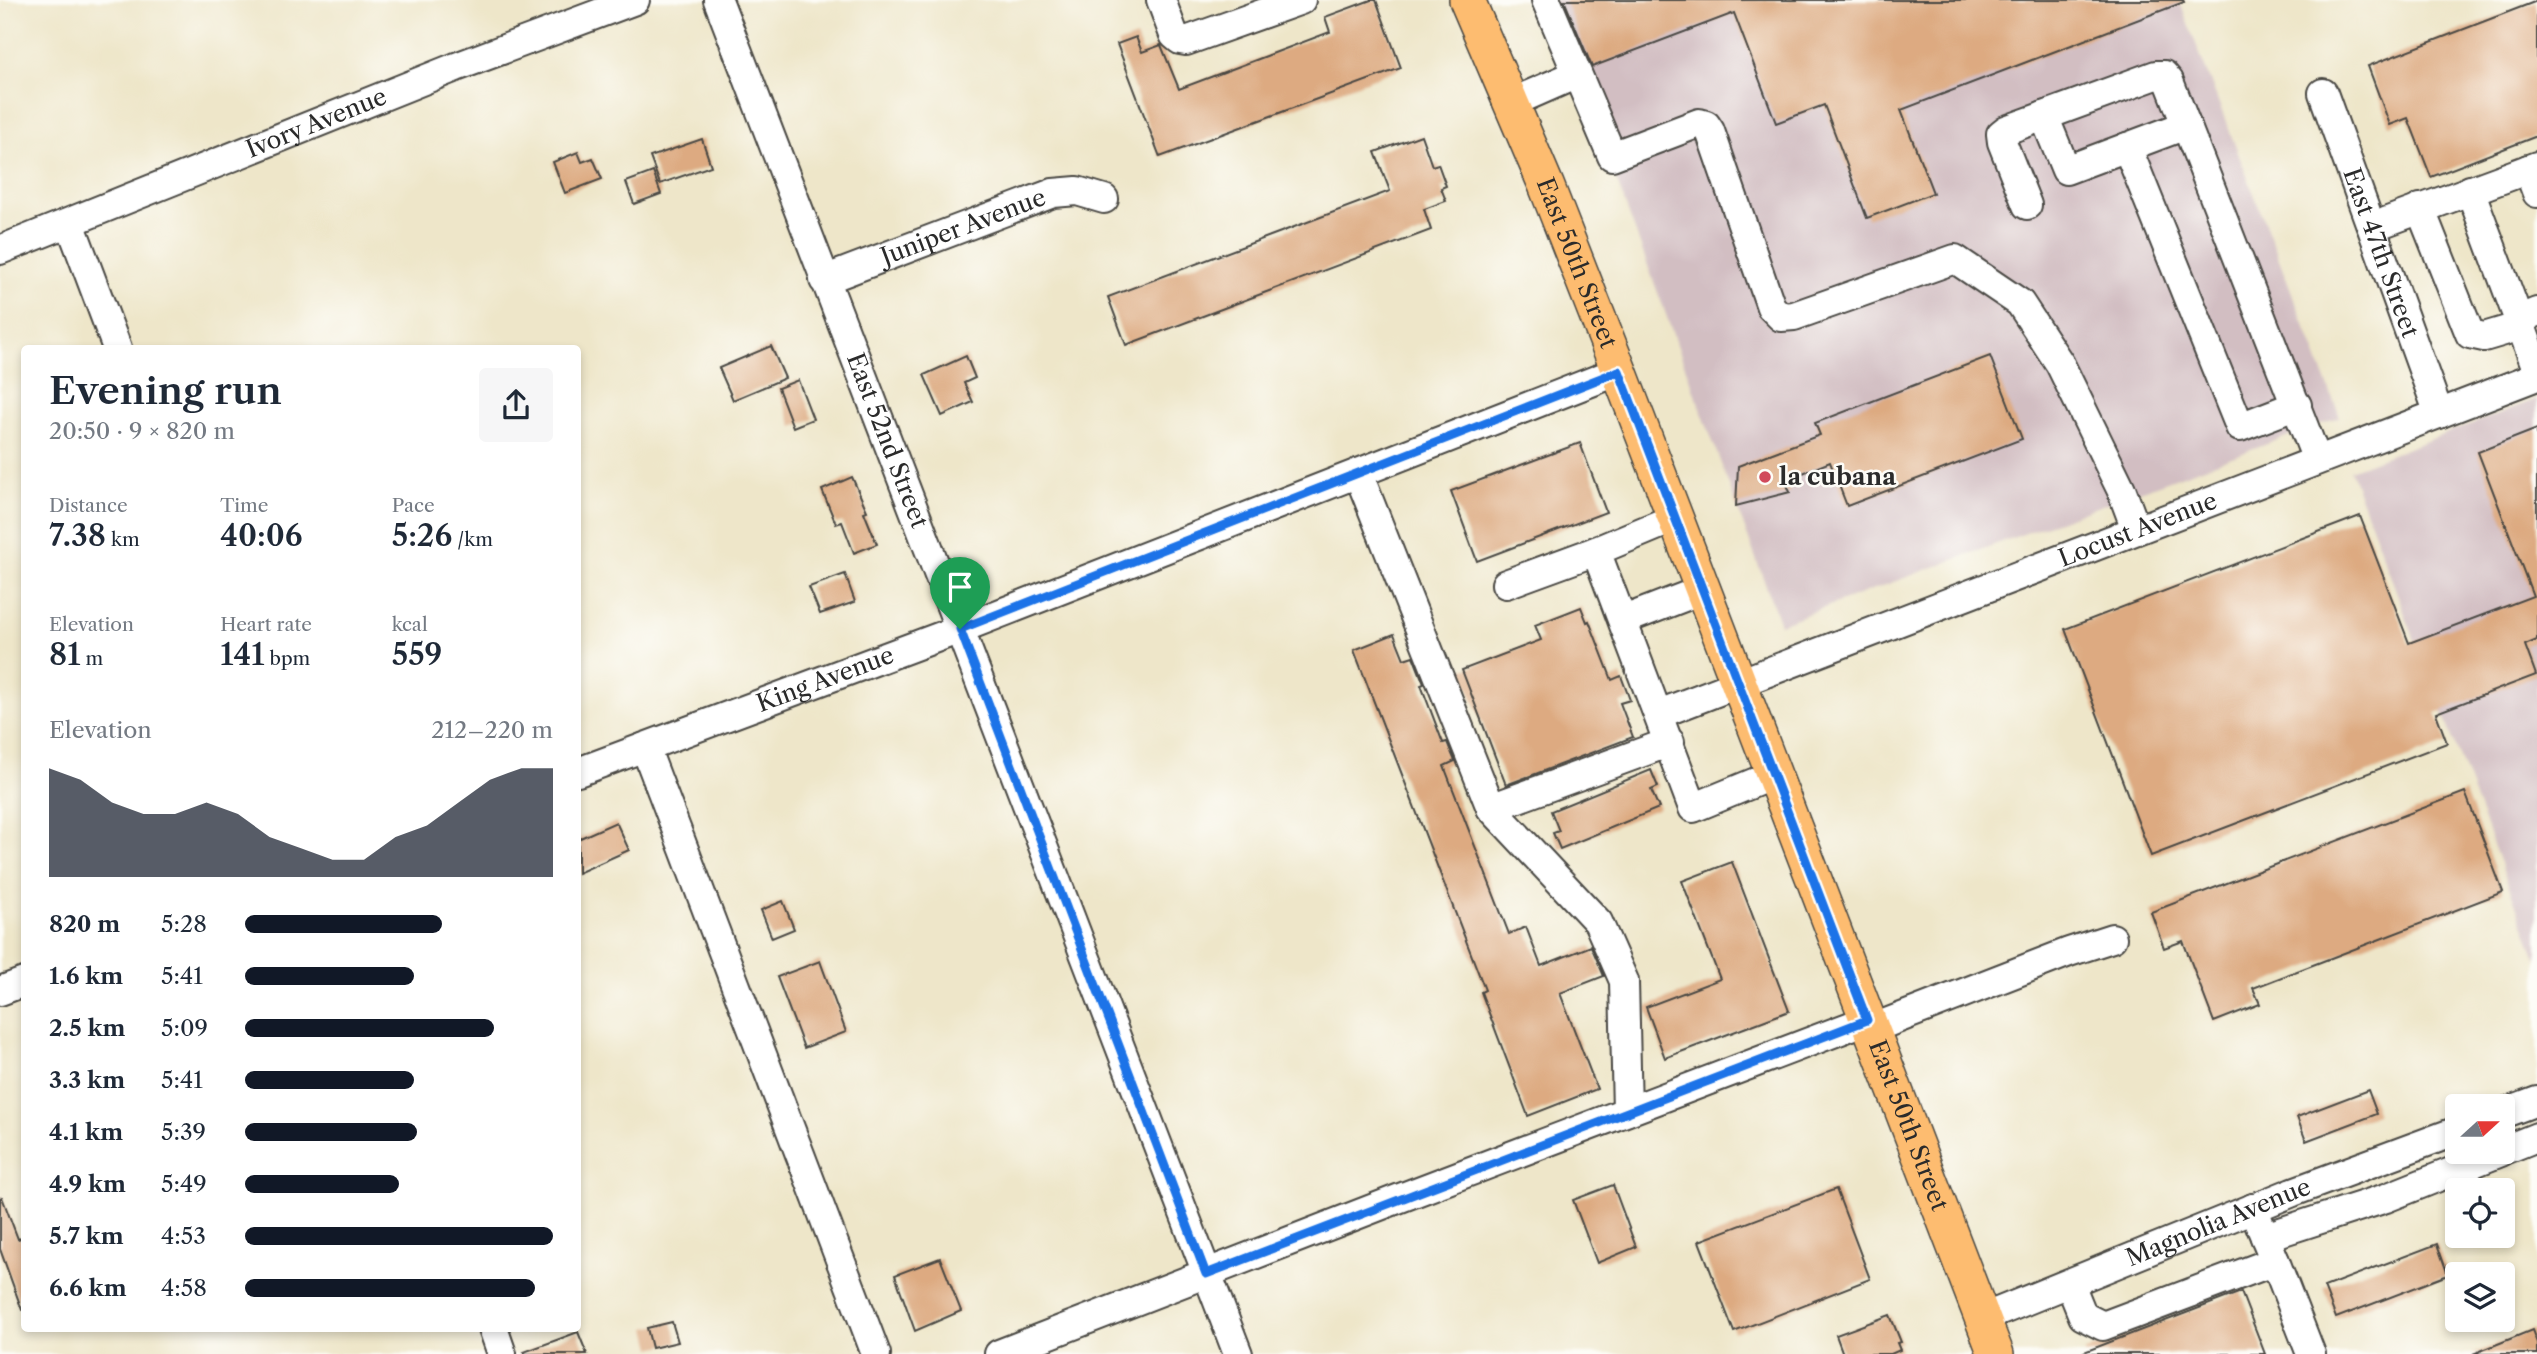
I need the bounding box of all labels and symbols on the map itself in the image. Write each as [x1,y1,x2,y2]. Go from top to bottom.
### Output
street label: Ivory Avenue [242,81,391,164]
street label: East 47th Street [2337,164,2425,342]
street label: East 50th Street [1531,173,1624,353]
street label: Juniper Avenue [873,182,1050,273]
street label: East 52nd Street [841,349,935,533]
place label: la cubana [1779,462,1897,491]
marker: la cubana [1757,469,1773,485]
street label: Locust Avenue [2054,486,2221,573]
pin [930,557,990,629]
street label: King Avenue [752,640,898,718]
street label: East 50th Street [1863,1036,1955,1215]
north arrow [2445,1094,2515,1164]
street label: Magnolia Avenue [2122,1172,2315,1272]

